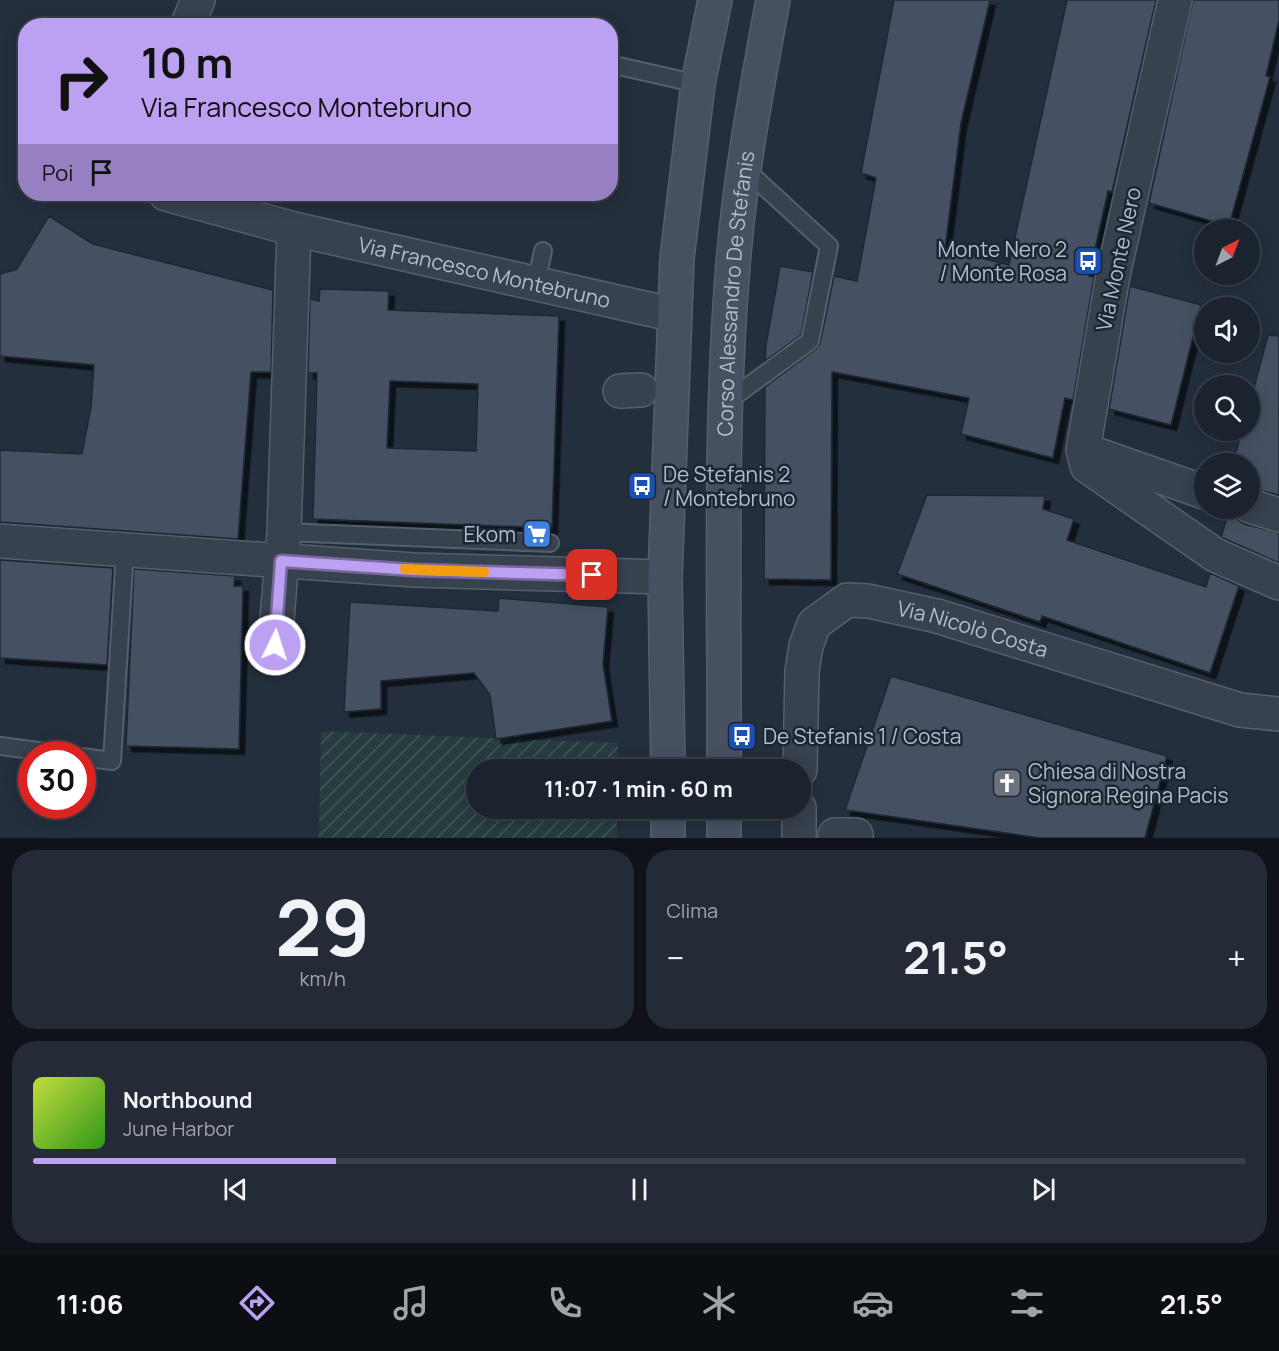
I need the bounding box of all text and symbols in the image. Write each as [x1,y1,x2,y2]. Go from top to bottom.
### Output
text: 10 m [141,33,233,91]
icon: right [42,42,120,120]
text: Via Francesco Montebruno [141,88,472,125]
street label: Corso Alessandro De Stefanis [711,149,760,437]
icon: arrive [85,156,118,189]
text: Poi [42,158,73,188]
street label: Via Monte Nero [1089,184,1147,334]
north arrow [1194,219,1260,285]
map controls [1194,219,1260,519]
street label: Via Francesco Montebruno [356,230,613,314]
place label: Monte Nero 2 / Monte Rosa [937,235,1067,287]
bus stop icon: Monte Nero 2 / Monte Rosa [1072,245,1104,277]
button: sound [1194,297,1260,363]
button: search [1194,375,1260,441]
button: layers [1194,453,1260,519]
place label: De Stefanis 2 / Montebruno [663,460,795,512]
bus stop icon: De Stefanis 2 / Montebruno [626,470,658,502]
supermarket icon: Ekom [521,518,553,550]
place label: Ekom [464,520,516,548]
pin [566,549,617,600]
icon: arrive [575,558,608,591]
street label: Via Nicolò Costa [895,594,1052,664]
position arrow [243,613,307,677]
bus stop icon: De Stefanis 1 / Costa [726,720,758,752]
place label: De Stefanis 1 / Costa [763,722,961,750]
speed limit sign: 30 [18,741,96,819]
place label: Chiesa di Nostra Signora Regina Pacis [1028,757,1228,809]
church icon: Chiesa di Nostra Signora Regina Pacis [991,767,1023,799]
text: 11:07 · 1 min · 60 m [544,774,733,804]
text: 29 [275,873,370,979]
text: Clima [667,897,718,924]
text: 21.5° [903,926,1008,988]
text: − [667,935,684,980]
text: + [1227,935,1246,980]
text: km/h [299,965,346,992]
text: Northbound [123,1085,253,1115]
text: June Harbor [123,1115,235,1142]
icon: previous [219,1173,252,1206]
icon: pause [623,1173,656,1206]
icon: next [1027,1173,1060,1206]
icon: directions [236,1282,278,1324]
icon: music [390,1282,432,1324]
icon: phone [544,1282,586,1324]
icon: climate [698,1282,740,1324]
icon: car [852,1282,894,1324]
icon: filters [1006,1282,1048,1324]
text: 11:06 [56,1285,123,1322]
text: 21.5° [1160,1285,1223,1322]

